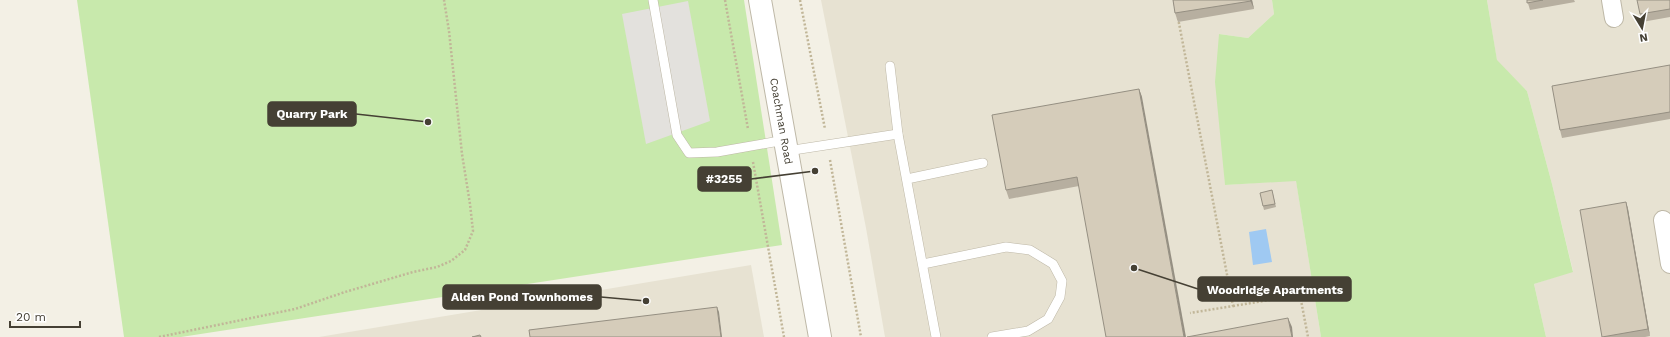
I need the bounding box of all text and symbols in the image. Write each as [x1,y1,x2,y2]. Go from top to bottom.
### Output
north arrow [1622,8,1662,48]
text: N [1639,30,1649,44]
street label: Coachman Road [767,77,796,165]
callout: Quarry Park [268,102,356,126]
text: Quarry Park [276,107,348,121]
callout: #3255 [698,167,751,191]
text: #3255 [706,172,742,186]
callout: Woodridge Apartments [1198,277,1351,301]
text: Woodridge Apartments [1207,283,1344,297]
callout: Alden Pond Townhomes [443,285,601,309]
text: Alden Pond Townhomes [451,290,594,304]
scale bar [10,303,80,329]
text: 20 m [16,310,46,324]

